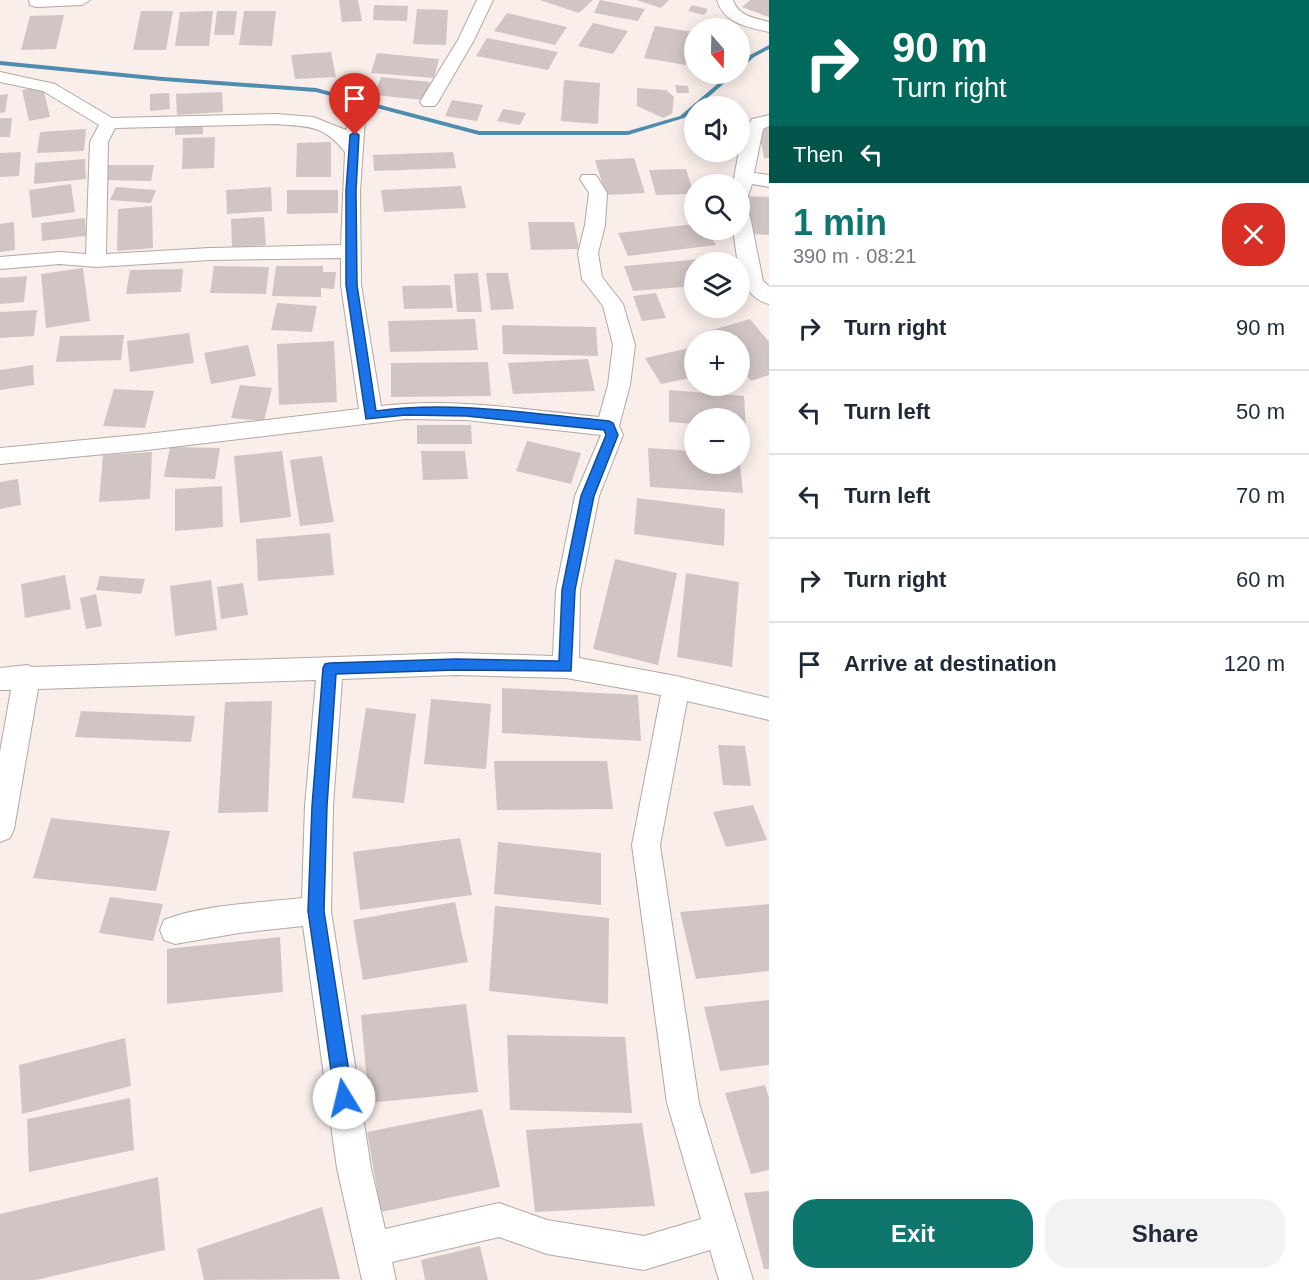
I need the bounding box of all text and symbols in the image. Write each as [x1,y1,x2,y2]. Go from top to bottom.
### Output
north arrow [684,18,750,84]
map controls [684,18,750,474]
icon: right [793,24,871,102]
text: 90 m [892,24,988,71]
pin [329,73,380,135]
text: Turn right [892,73,1007,103]
icon: arrive [338,82,371,115]
button: sound [684,96,750,162]
icon: left [855,138,888,171]
text: Then [793,142,843,167]
button: search [684,174,750,240]
text: 1 min [793,202,887,243]
button: close [1222,203,1285,266]
text: 390 m · 08:21 [793,245,916,267]
button: layers [684,252,750,318]
icon: right [793,312,826,345]
text: Turn right [844,315,946,340]
text: 90 m [1236,315,1285,340]
button: + [684,330,750,396]
icon: left [793,396,826,429]
text: Turn left [844,399,930,424]
text: 50 m [1236,399,1285,424]
button: − [684,408,750,474]
icon: left [793,480,826,513]
text: Turn left [844,483,930,508]
text: 70 m [1236,483,1285,508]
icon: right [793,564,826,597]
text: Turn right [844,567,946,592]
text: 60 m [1236,567,1285,592]
icon: arrive [793,648,826,681]
text: Arrive at destination [844,651,1057,676]
text: 120 m [1224,651,1285,676]
position arrow [312,1066,376,1130]
button: Exit [793,1199,1033,1268]
button: Share [1045,1199,1285,1268]

